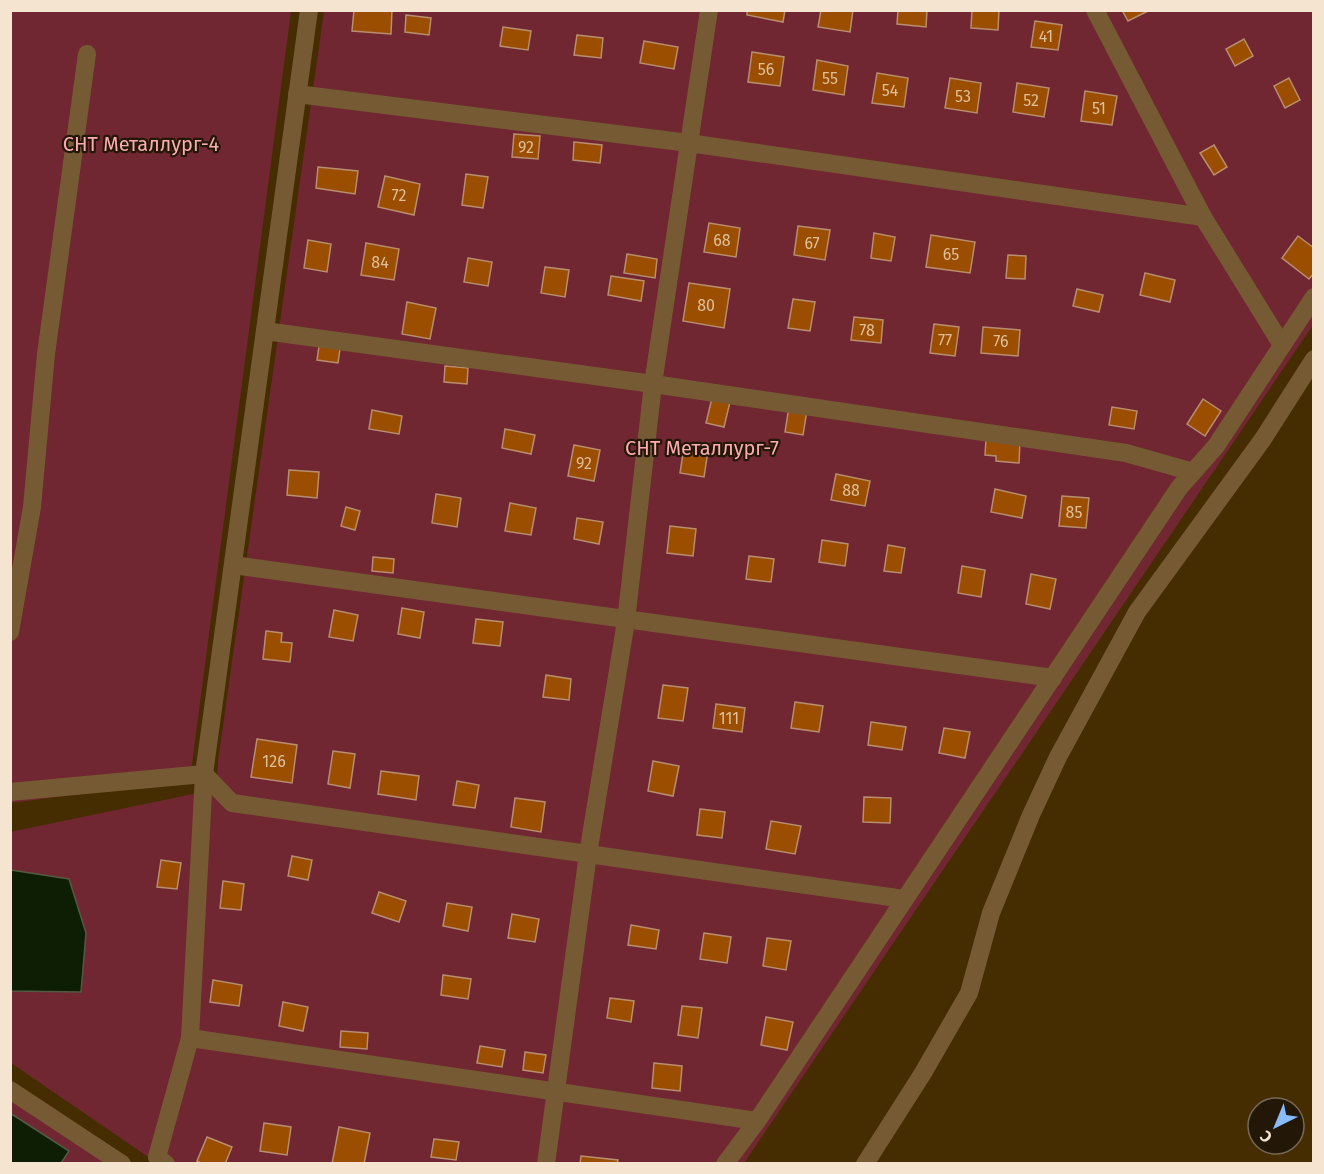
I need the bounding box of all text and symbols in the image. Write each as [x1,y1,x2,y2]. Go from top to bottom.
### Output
house number: 41 [1039,27,1053,46]
house number: 56 [758,60,774,79]
house number: 55 [822,69,838,88]
house number: 54 [882,81,899,100]
house number: 53 [955,87,971,106]
house number: 52 [1023,91,1039,110]
house number: 51 [1092,99,1106,118]
park label: СНТ Металлург-4 [63,132,220,156]
house number: 92 [518,138,534,157]
house number: 72 [392,186,406,205]
house number: 68 [713,231,731,250]
house number: 67 [804,234,820,253]
house number: 65 [943,245,959,264]
house number: 84 [371,253,389,272]
house number: 80 [697,296,715,315]
house number: 78 [859,321,875,340]
house number: 77 [938,331,952,350]
house number: 76 [993,332,1009,351]
park label: СНТ Металлург-7 [625,436,779,460]
house number: 92 [576,454,592,473]
house number: 88 [842,481,860,500]
house number: 85 [1066,503,1082,522]
house number: 111 [719,709,739,728]
house number: 126 [262,752,286,771]
north arrow [1246,1096,1306,1156]
text: С [1256,1126,1276,1147]

